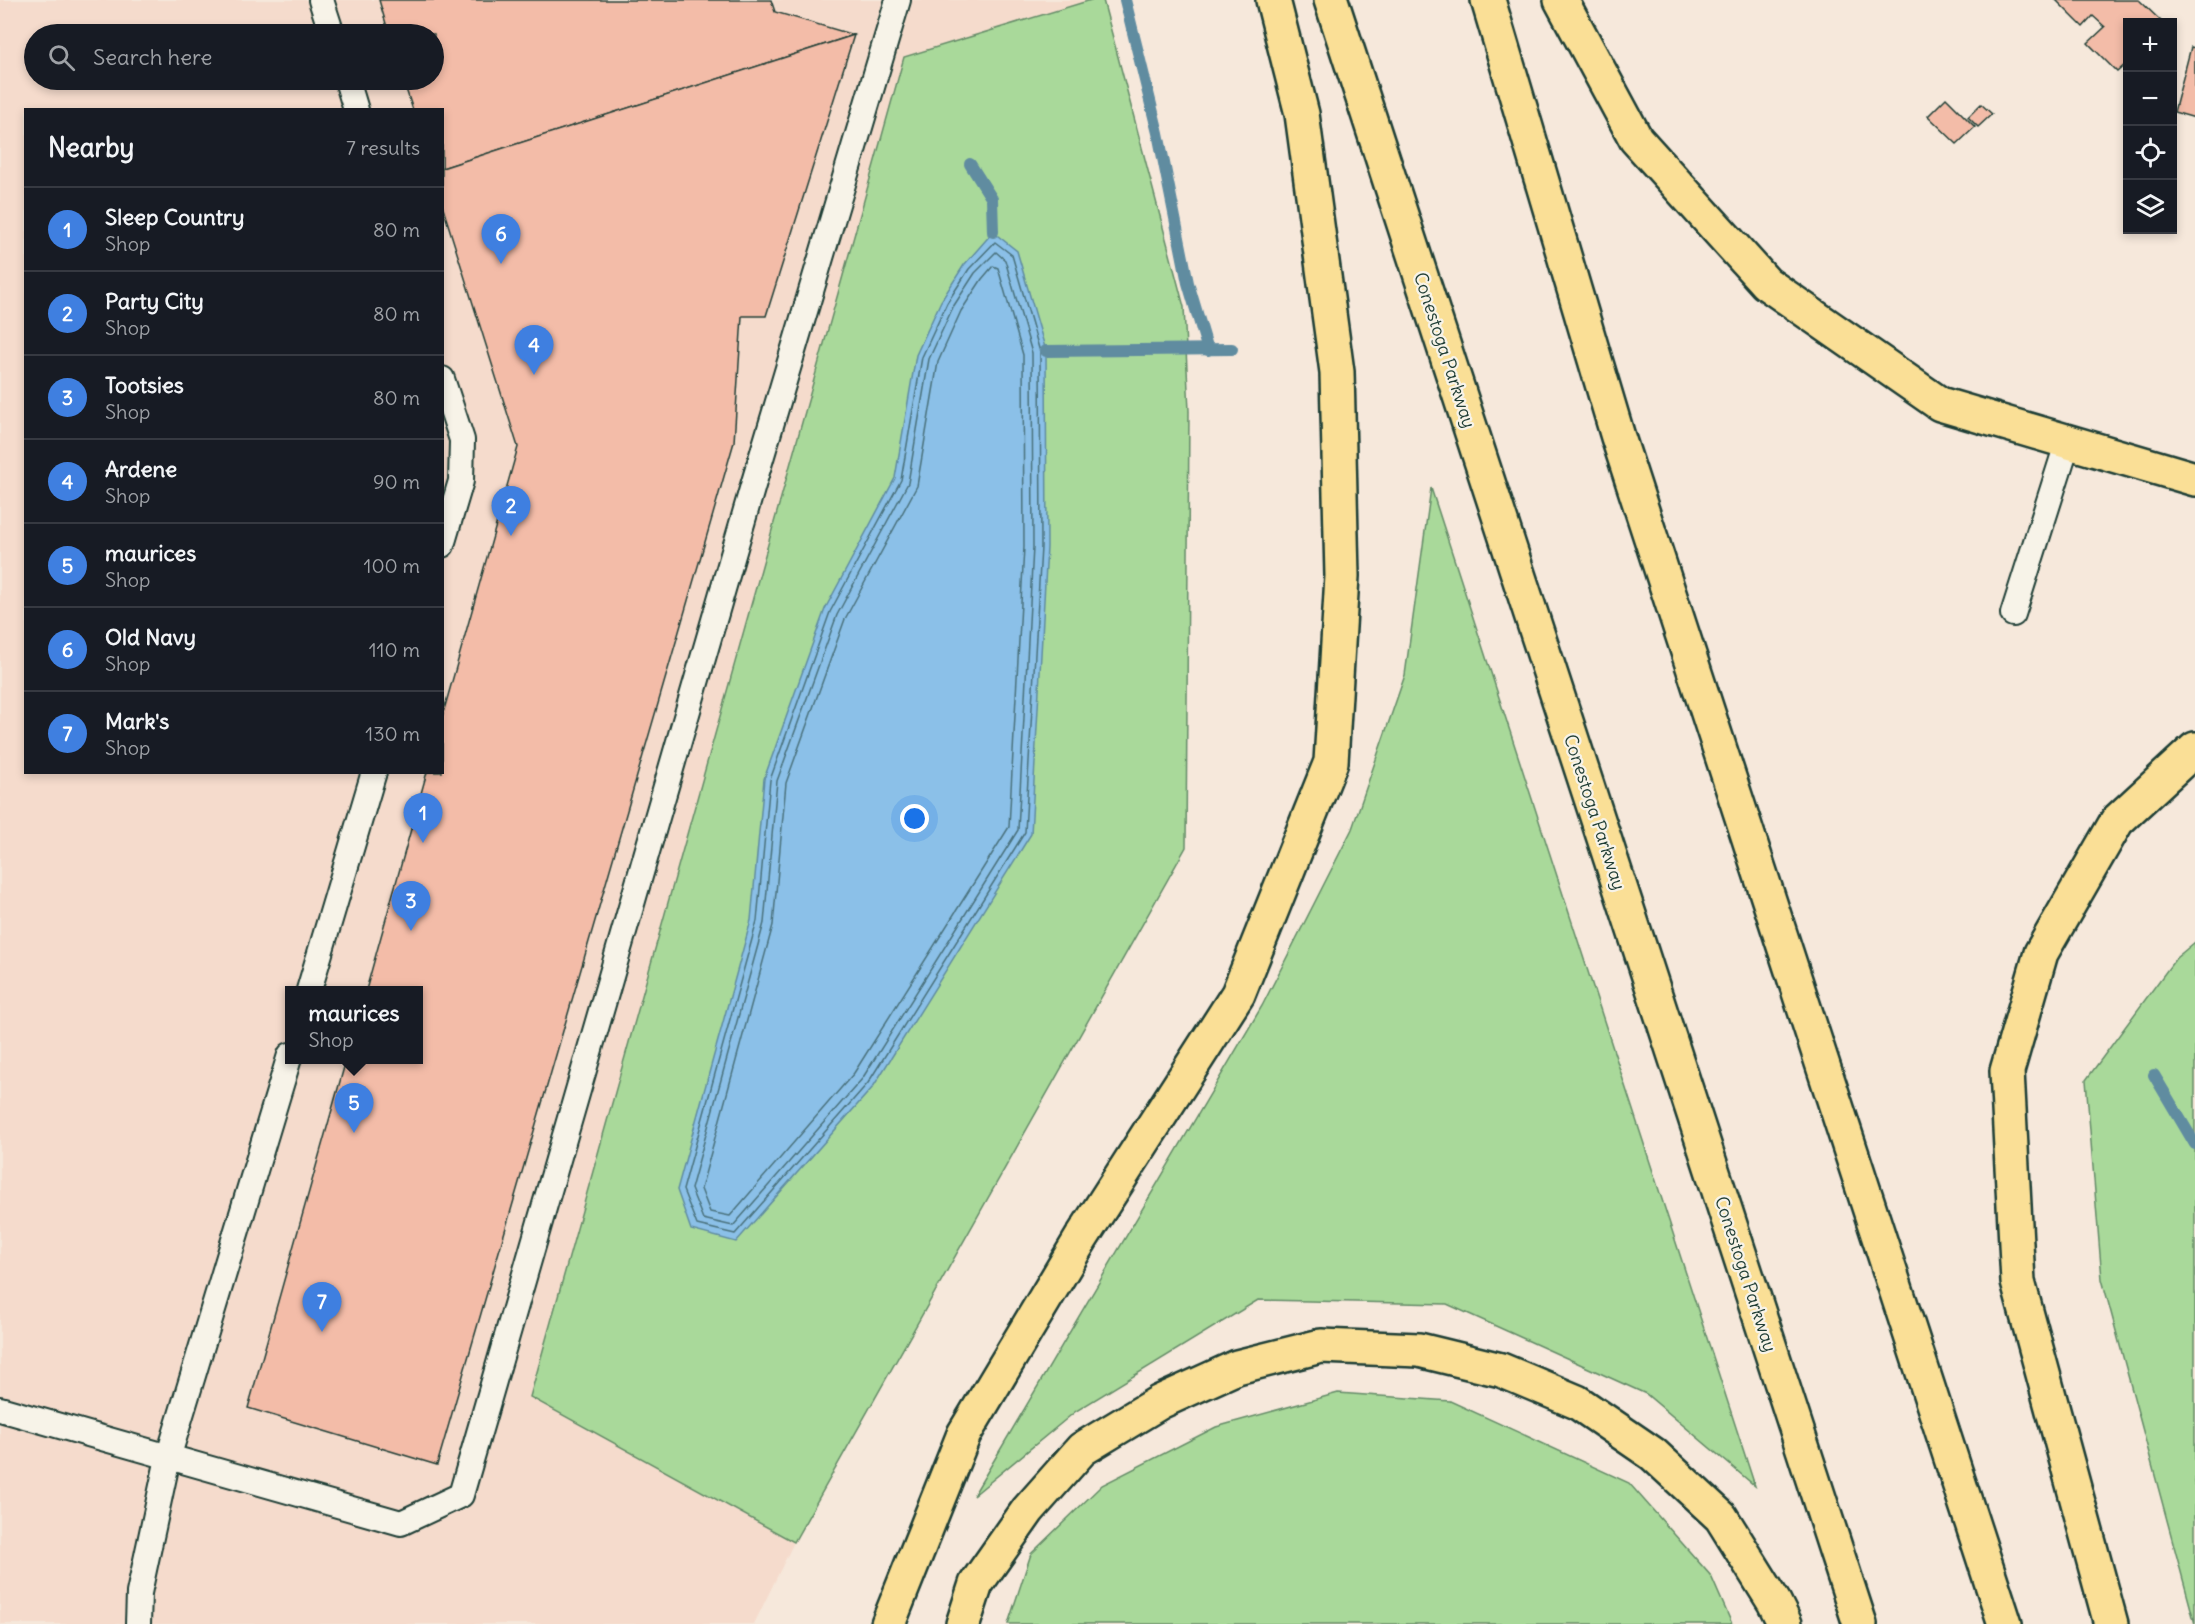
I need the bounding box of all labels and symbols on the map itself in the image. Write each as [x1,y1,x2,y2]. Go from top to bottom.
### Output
pin: 6 [482,214,520,264]
street label: Conestoga Parkway [1409,269,1481,431]
pin: 4 [514,326,554,375]
pin: 2 [492,486,530,536]
street label: Conestoga Parkway [1559,731,1631,893]
pin: 1 [404,794,442,843]
your location [900,804,929,833]
pin: 3 [392,882,430,931]
pin: 5 [334,1084,374,1133]
street label: Conestoga Parkway [1710,1193,1782,1355]
pin: 7 [302,1282,342,1332]

